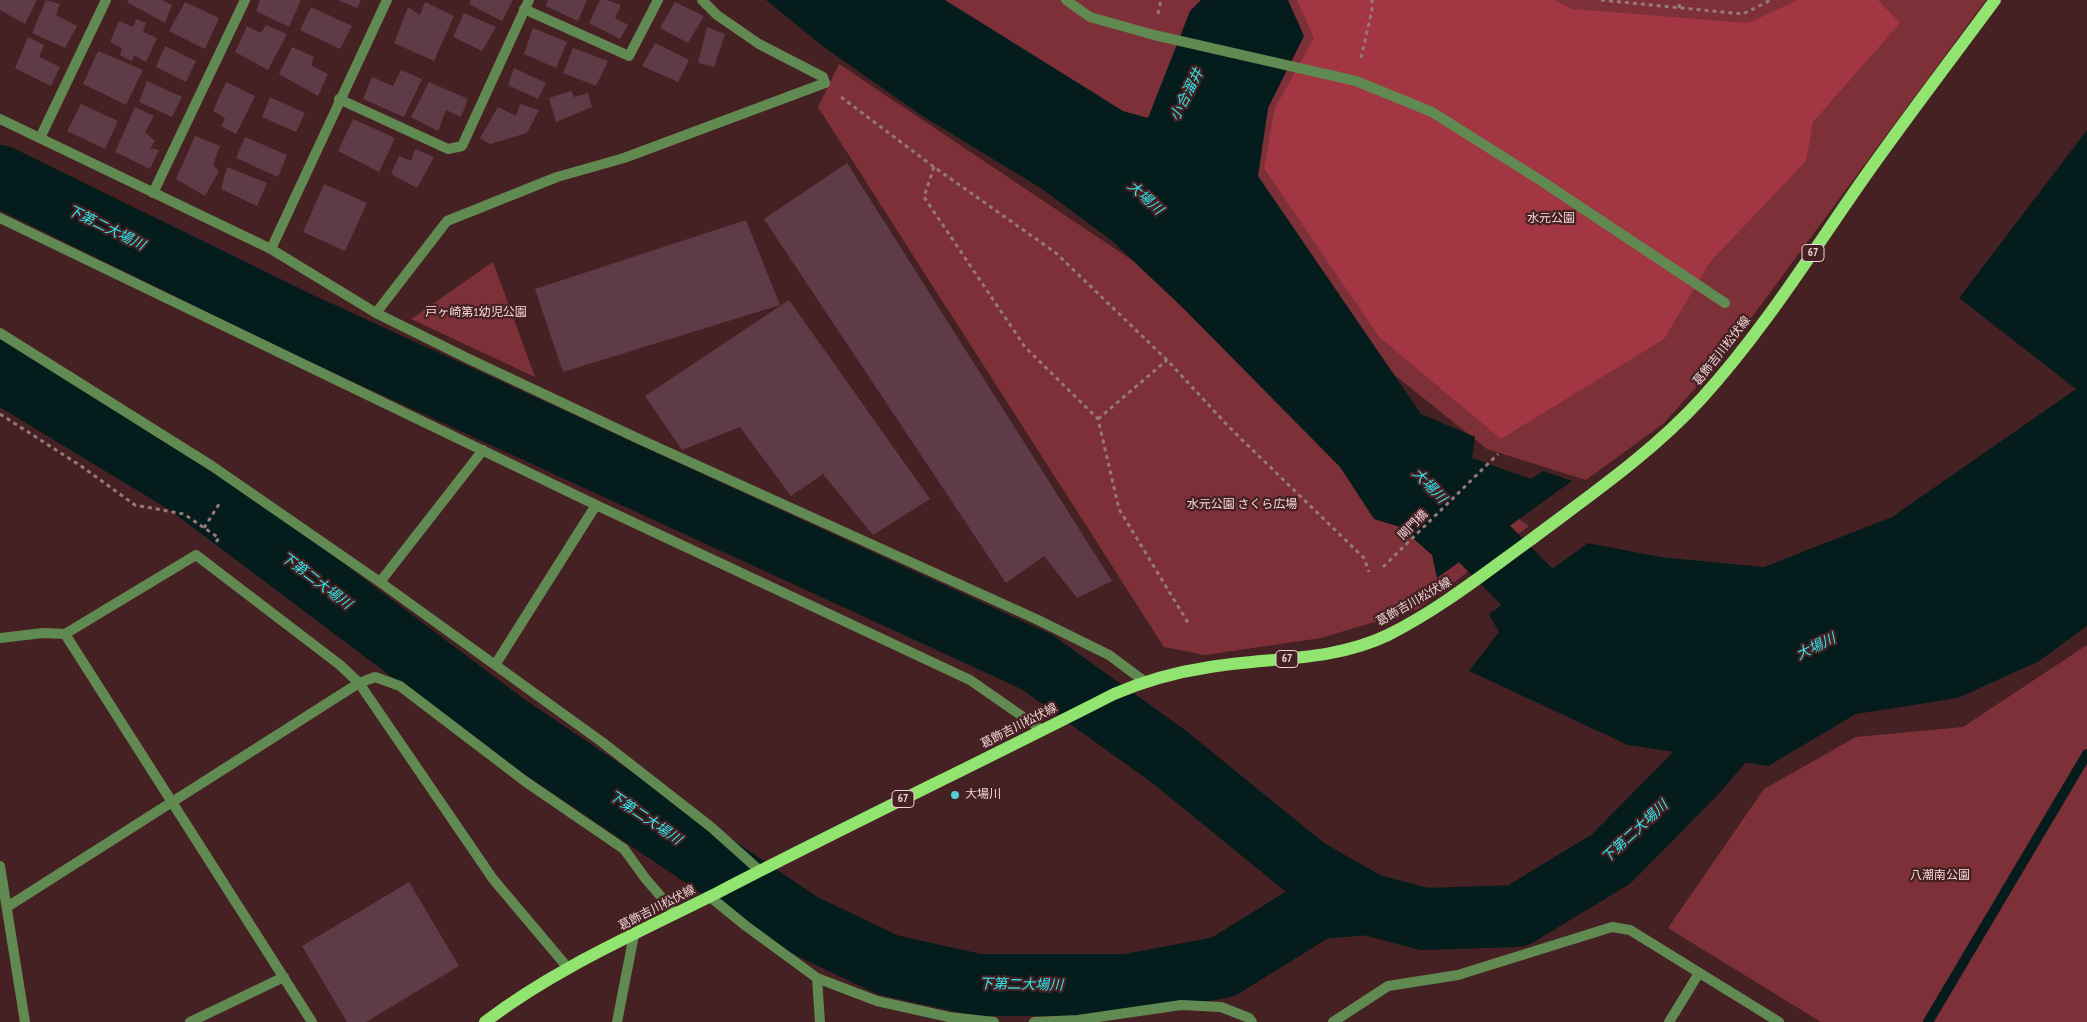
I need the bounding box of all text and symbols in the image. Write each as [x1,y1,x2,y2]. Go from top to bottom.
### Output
water label: 小合溜井 [1167,66,1207,124]
water label: 大場川 [1124,178,1166,218]
water label: 下第二大場川 [65,202,147,254]
park label: 水元公園 [1527,212,1575,226]
road number: 67 [1802,244,1824,262]
park label: 戸ヶ崎第1幼児公園 [425,306,527,320]
street label: 葛飾吉川松伏線 [1690,313,1754,389]
water label: 大場川 [1408,465,1450,507]
park label: 水元公園 さくら広場 [1187,498,1297,512]
street label: 閘門橋 [1395,507,1431,543]
water label: 下第二大場川 [277,549,355,613]
street label: 葛飾吉川松伏線 [1374,575,1454,629]
water label: 大場川 [1793,630,1839,664]
road number: 67 [1276,651,1298,668]
street label: 葛飾吉川松伏線 [978,701,1060,751]
water label: 下第二大場川 [605,788,685,848]
place label: 大場川 [965,788,1001,802]
marker: 大場川 [949,789,961,801]
road number: 67 [892,791,914,808]
water label: 下第二大場川 [1599,797,1671,867]
park label: 八潮南公園 [1910,869,1970,883]
street label: 葛飾吉川松伏線 [616,883,698,933]
water label: 下第二大場川 [979,976,1063,994]

